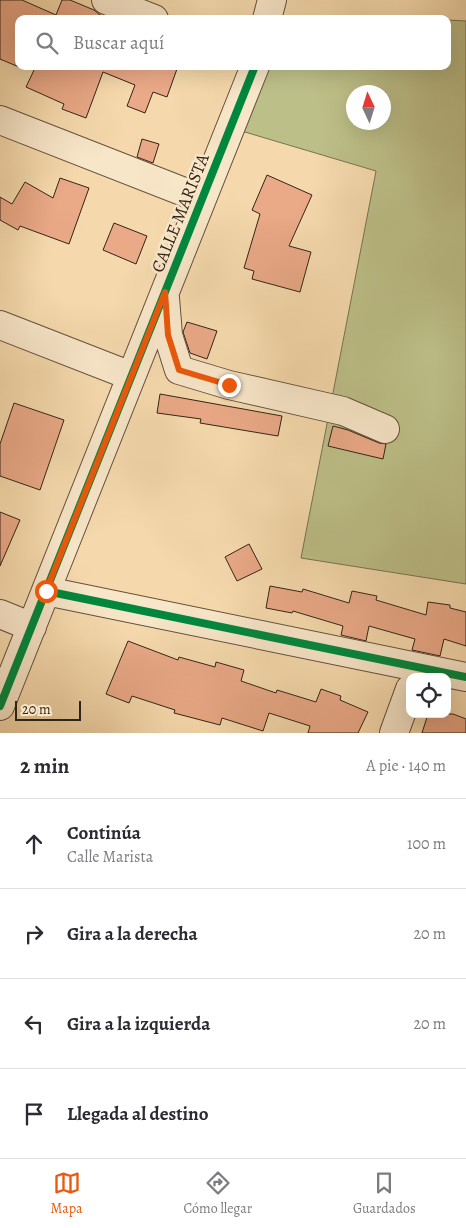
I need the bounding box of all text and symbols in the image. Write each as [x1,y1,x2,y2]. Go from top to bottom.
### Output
search box [15,15,451,70]
icon: search [33,29,61,57]
text: Buscar aquí [73,30,164,56]
north arrow [346,85,391,130]
street label: CALLE MARISTA [145,150,215,276]
route end [218,374,241,397]
route start [35,580,58,603]
map controls [406,673,451,718]
button: locate [406,673,451,718]
scale bar [15,698,81,721]
text: 20 m [22,700,51,719]
text: 2 min [20,752,69,780]
text: A pie · 140 m [366,755,446,777]
text: Continúa [67,820,141,846]
icon: ahead [20,830,48,858]
text: 100 m [407,833,446,855]
text: Calle Marista [67,846,153,868]
icon: right [20,920,48,948]
text: Gira a la derecha [67,921,198,947]
text: 20 m [413,923,446,945]
icon: left [20,1010,48,1038]
text: Gira a la izquierda [67,1011,210,1037]
text: 20 m [413,1013,446,1035]
icon: arrive [20,1100,48,1128]
text: Llegada al destino [67,1101,209,1127]
tab: Mapa [50,1169,83,1218]
tab: Cómo llegar [184,1169,252,1218]
tab: Guardados [353,1169,416,1218]

